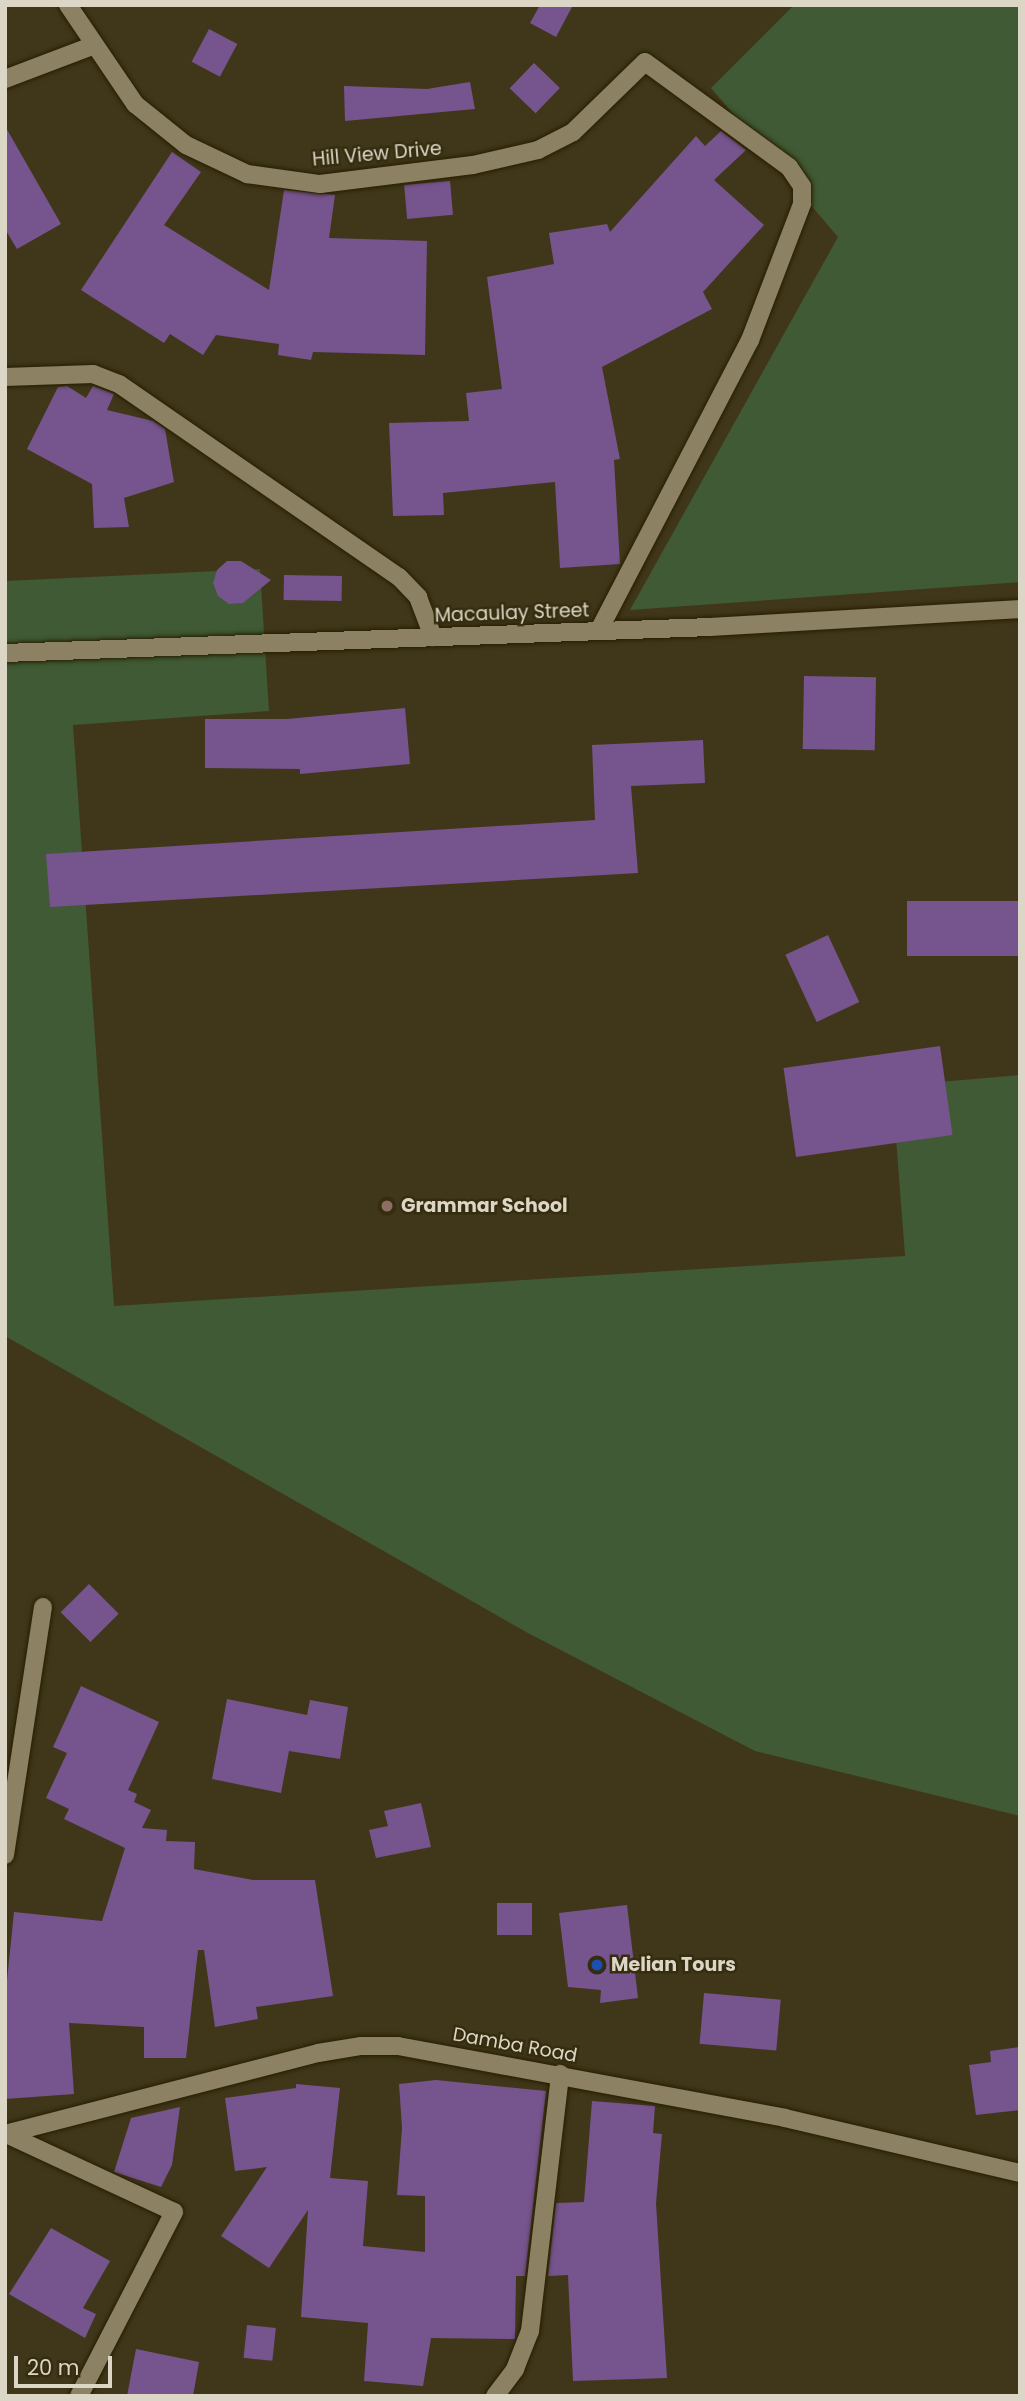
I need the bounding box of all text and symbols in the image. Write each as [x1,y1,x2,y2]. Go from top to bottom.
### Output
street label: Hill View Drive [311,137,443,171]
street label: Macaulay Street [434,599,590,627]
place label: Grammar School [401,1195,568,1217]
marker: Grammar School [379,1198,395,1214]
place label: Melian Tours [611,1954,736,1976]
marker: Melian Tours [589,1957,605,1973]
street label: Damba Road [451,2023,579,2067]
scale bar [18,2342,116,2386]
text: 20 m [27,2353,80,2382]

